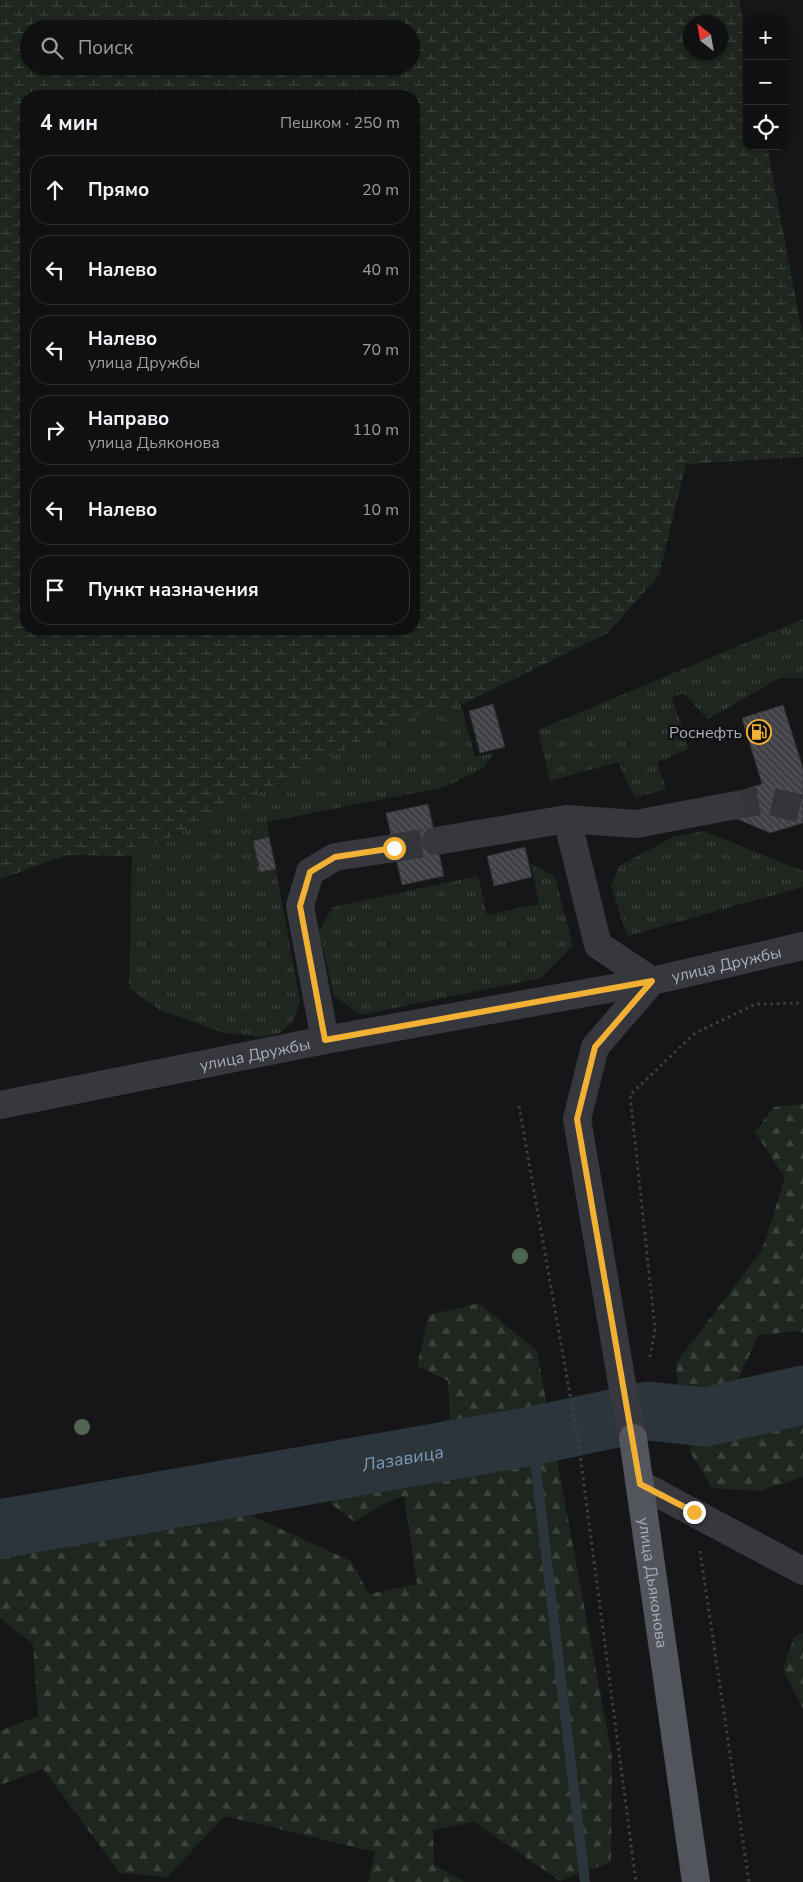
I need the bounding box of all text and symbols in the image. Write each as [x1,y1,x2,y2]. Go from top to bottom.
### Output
north arrow [683,15,728,60]
map controls [743,15,788,150]
button: + [743,15,788,60]
search box [20,20,420,75]
icon: search [38,34,66,62]
text: Поиск [78,35,133,61]
button: − [743,60,788,105]
button: locate [743,105,788,150]
text: 4 мин [40,109,98,137]
text: Пешком · 250 m [280,112,400,134]
icon: ahead [41,176,69,204]
text: Прямо [88,177,149,203]
text: 20 m [362,179,399,201]
icon: left [41,256,69,284]
text: Налево [88,257,157,283]
text: 40 m [362,259,399,281]
text: Налево [88,326,157,352]
icon: left [41,336,69,364]
text: 70 m [362,339,399,361]
text: улица Дружбы [88,352,200,374]
text: Направо [88,406,169,432]
icon: right [41,416,69,444]
text: 110 m [352,419,399,441]
text: улица Дьяконова [88,432,220,454]
icon: left [41,496,69,524]
text: Налево [88,497,157,523]
text: 10 m [362,499,399,521]
icon: arrive [41,576,69,604]
text: Пункт назначения [88,577,259,603]
fuel station icon: Роснефть [746,719,772,745]
place label: Роснефть [669,722,742,744]
route start [383,837,406,860]
street label: улица Дружбы [669,941,784,988]
street label: улица Дружбы [198,1033,312,1077]
water label: Лазавица [359,1440,446,1478]
route end [683,1501,706,1524]
street label: улица Дьяконова [632,1516,673,1650]

